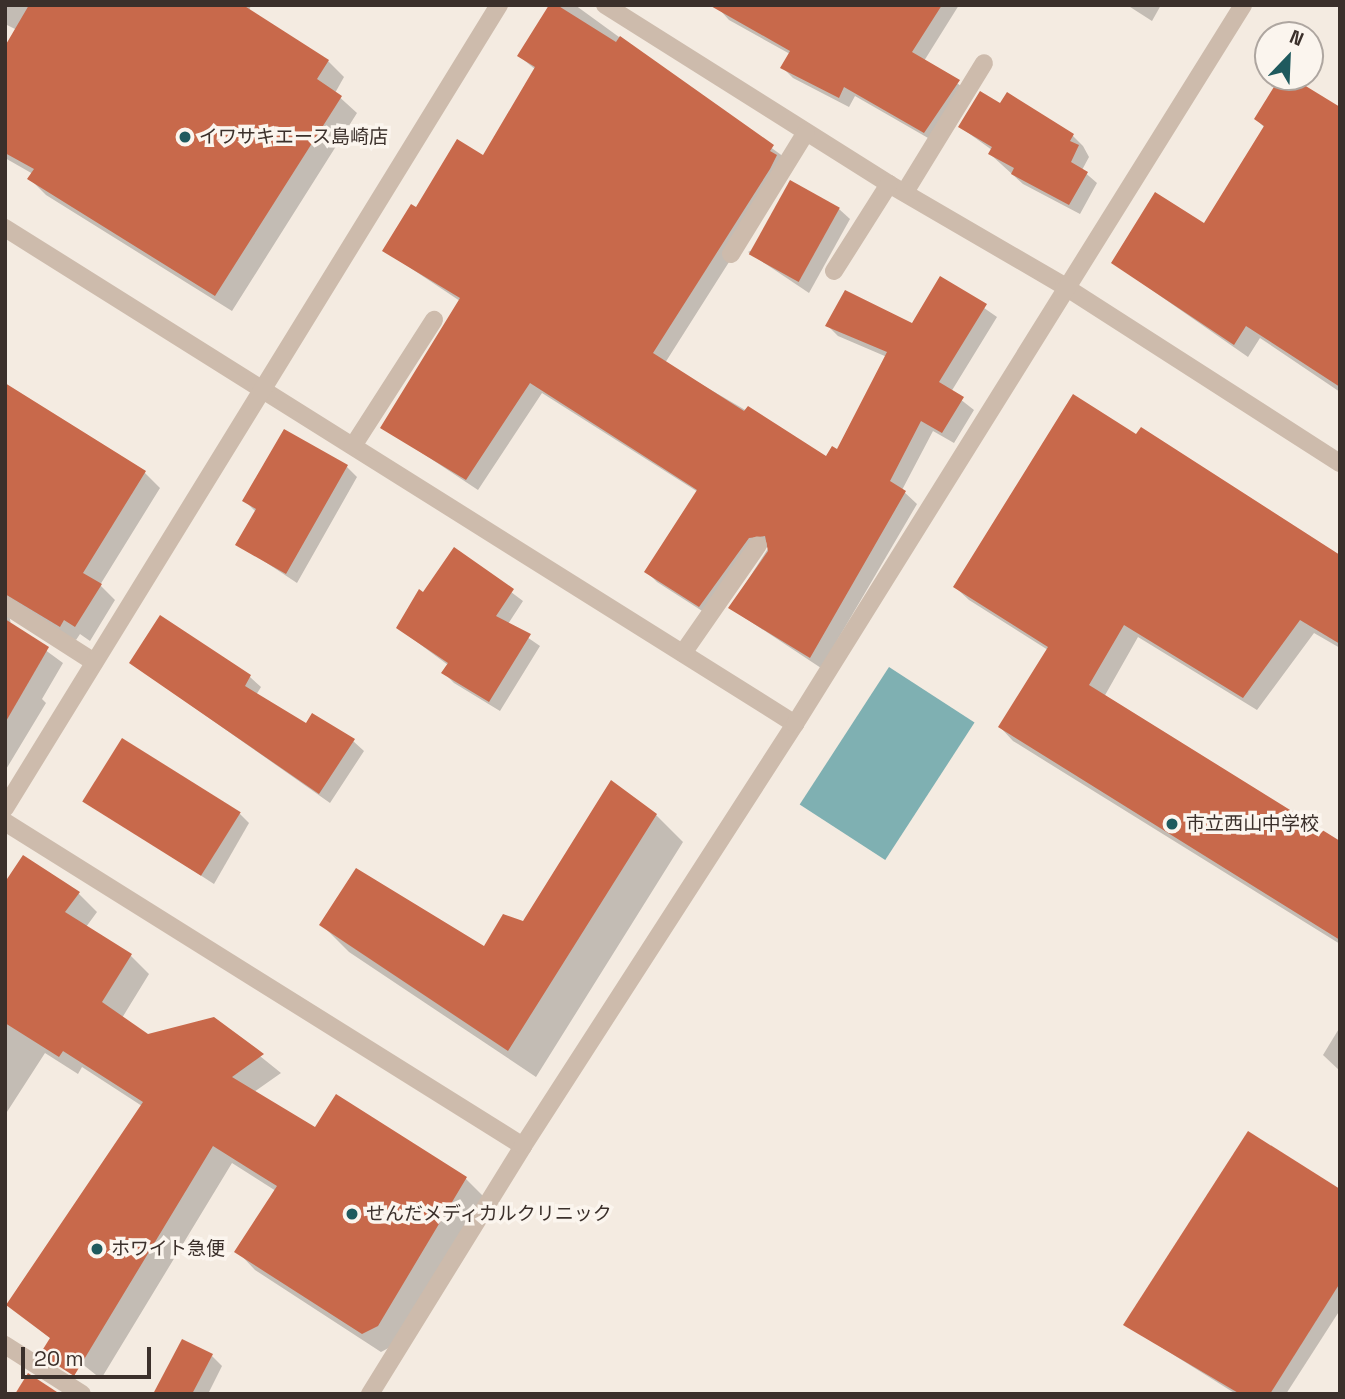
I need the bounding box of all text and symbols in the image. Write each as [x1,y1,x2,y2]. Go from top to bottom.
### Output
north arrow [1254,21,1324,91]
text: N [1286,24,1307,52]
place label: イワサキエース島崎店 [199,126,389,148]
marker: イワサキエース島崎店 [177,129,193,145]
place label: 市立西山中学校 [1186,813,1319,835]
marker: 市立西山中学校 [1164,816,1180,832]
place label: せんだメディカルクリニック [366,1203,613,1225]
marker: せんだメディカルクリニック [344,1206,360,1222]
place label: ホワイト急便 [111,1238,225,1260]
marker: ホワイト急便 [89,1241,105,1257]
scale bar [24,1332,154,1376]
text: 20 m [34,1345,84,1372]

